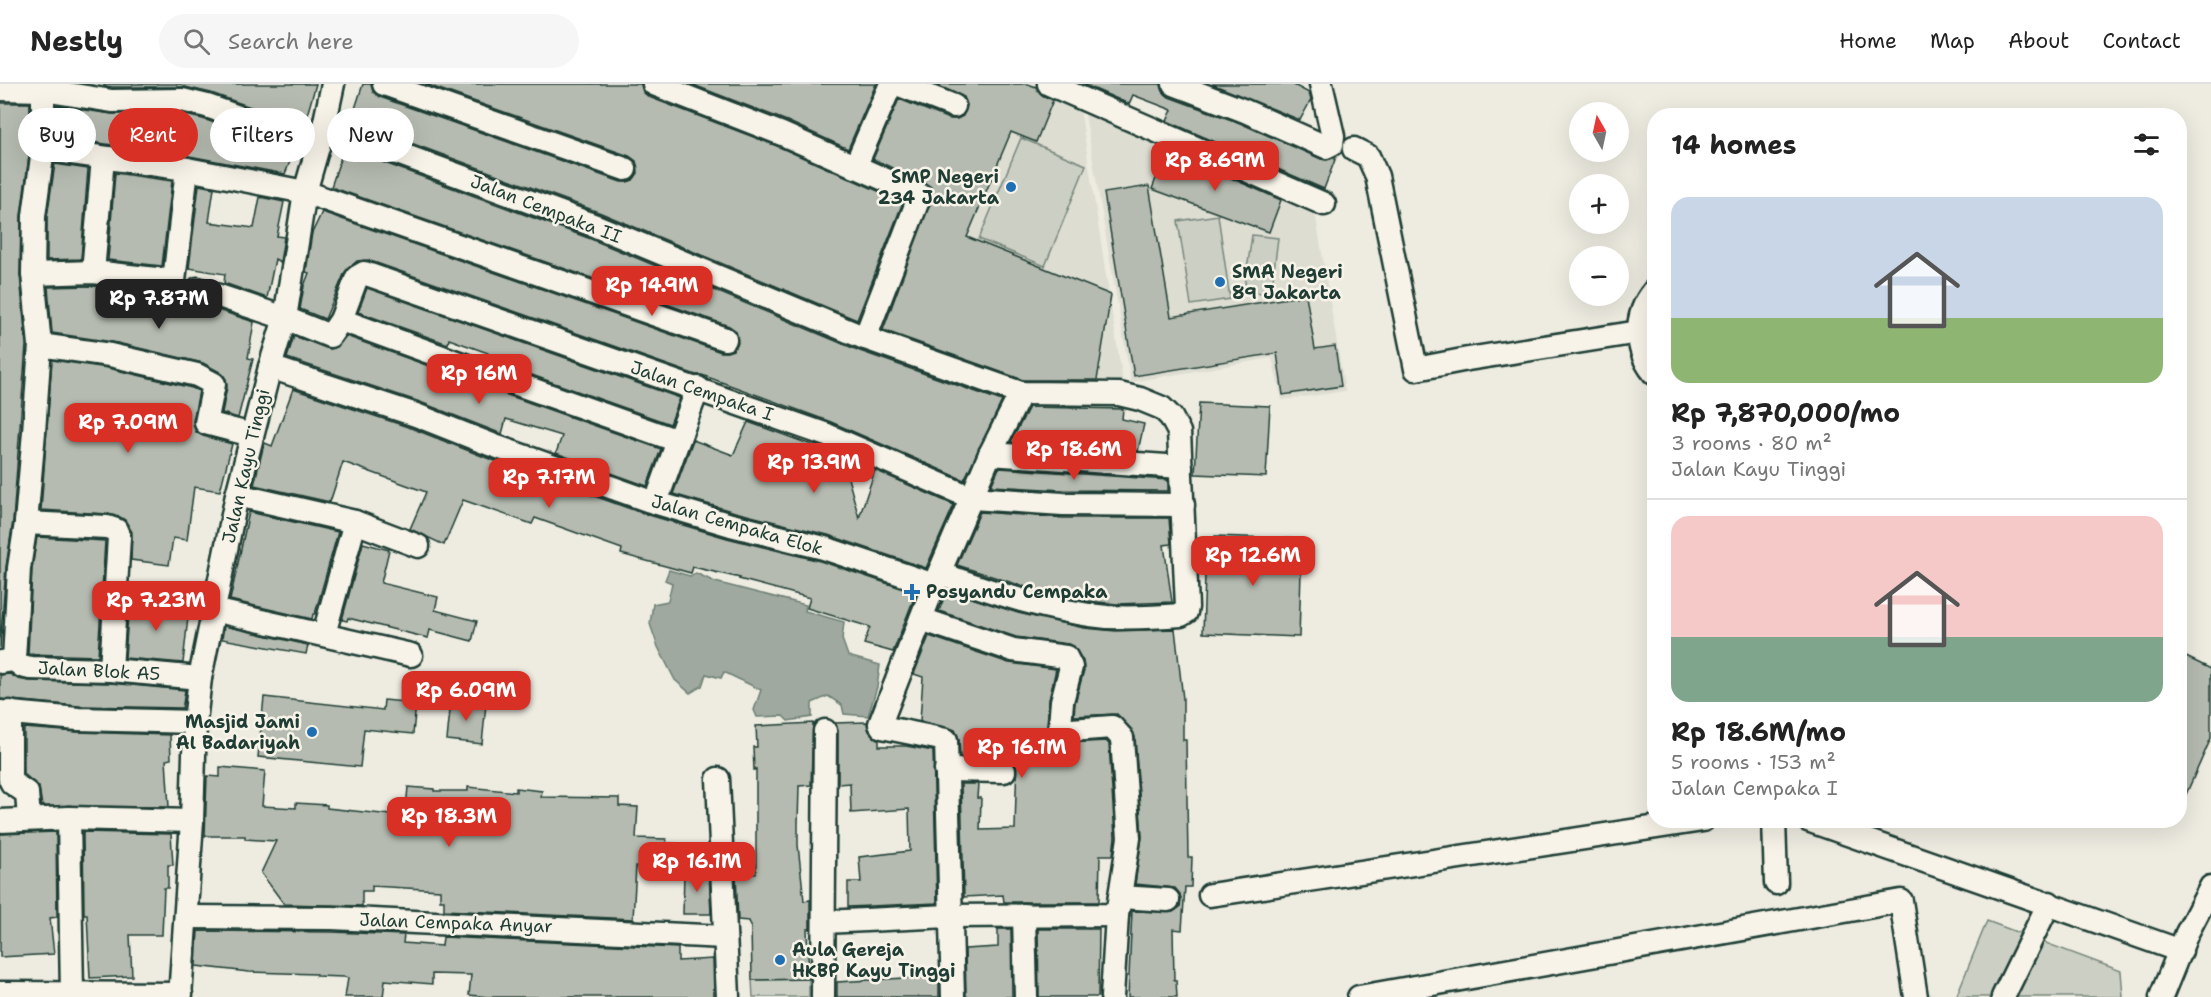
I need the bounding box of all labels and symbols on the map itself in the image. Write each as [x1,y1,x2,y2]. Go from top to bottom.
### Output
north arrow [1569,102,1629,162]
pin: Rp 8.69M [1153,141,1277,192]
place label: SMP Negeri 234 Jakarta [878,165,1000,210]
street label: Jalan Cempaka II [467,169,625,249]
marker: SMP Negeri 234 Jakarta [1004,180,1018,194]
place label: SMA Negeri 89 Jakarta [1232,260,1343,305]
pin: Rp 14.9M [590,266,714,317]
marker: SMA Negeri 89 Jakarta [1213,275,1227,289]
pin: Rp 7.87M [97,279,221,330]
pin: Rp 16M [430,354,528,405]
street label: Jalan Cempaka I [627,355,777,427]
street label: Jalan Kayu Tinggi [217,386,275,546]
pin: Rp 7.09M [66,403,190,454]
pin: Rp 18.6M [1012,430,1136,481]
pin: Rp 13.9M [752,443,876,494]
pin: Rp 7.17M [487,458,611,509]
street label: Jalan Cempaka Elok [648,489,826,561]
pin: Rp 12.6M [1191,536,1315,587]
place label: Posyandu Cempaka [926,580,1108,604]
pin: Rp 7.23M [94,581,218,632]
marker: Posyandu Cempaka [903,583,921,601]
street label: Jalan Blok A5 [37,656,161,686]
pin: Rp 6.09M [404,671,528,722]
place label: Masjid Jami Al Badariyah [176,710,300,755]
marker: Masjid Jami Al Badariyah [305,725,319,739]
pin: Rp 16.1M [960,728,1084,779]
pin: Rp 18.3M [387,797,511,848]
pin: Rp 16.1M [635,842,759,893]
street label: Jalan Cempaka Anyar [359,908,553,938]
place label: Aula Gereja HKBP Kayu Tinggi [792,938,955,983]
marker: Aula Gereja HKBP Kayu Tinggi [773,953,787,967]

